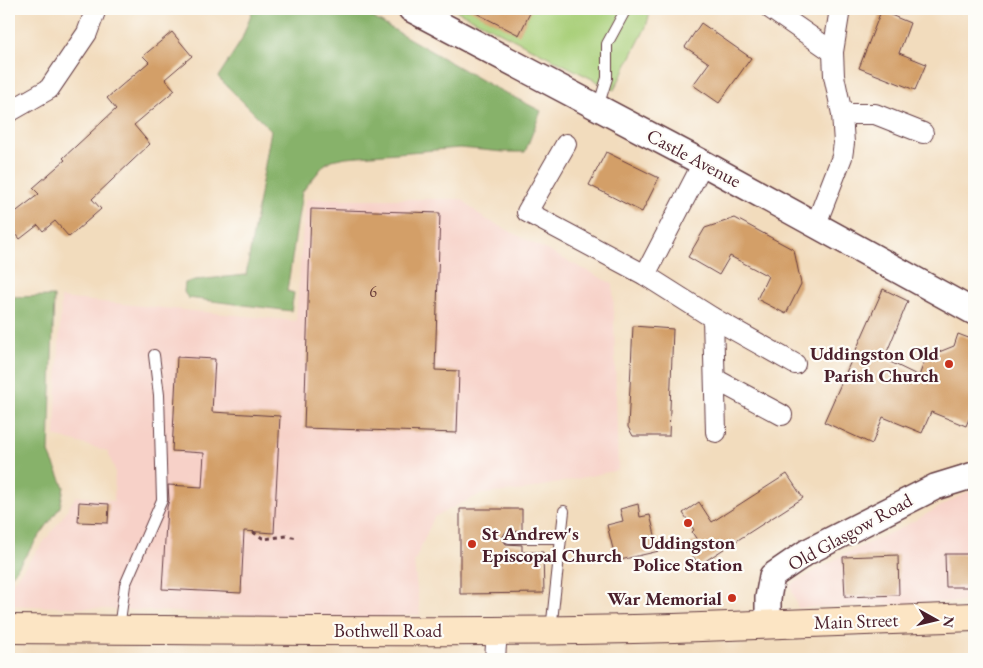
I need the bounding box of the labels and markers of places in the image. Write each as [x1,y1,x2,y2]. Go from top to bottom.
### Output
place label: Uddingston Old Parish Church [810,341,939,388]
marker: Uddingston Old Parish Church [943,358,955,370]
marker: Uddingston Police Station [682,517,694,529]
place label: St Andrew's Episcopal Church [482,521,623,568]
place label: Uddingston Police Station [633,530,743,577]
marker: St Andrew's Episcopal Church [466,538,478,550]
place label: War Memorial [607,586,723,611]
marker: War Memorial [726,592,738,604]

